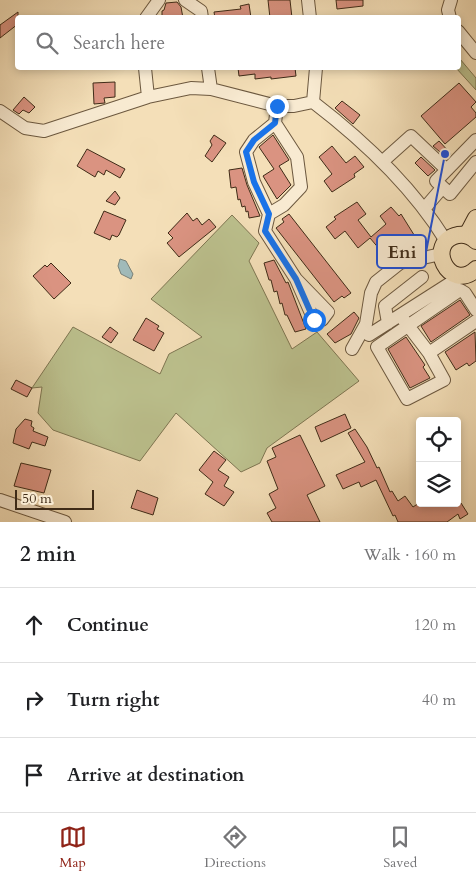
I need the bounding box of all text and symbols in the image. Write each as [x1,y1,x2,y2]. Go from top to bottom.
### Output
search box [15,15,461,70]
icon: search [33,29,61,57]
text: Search here [73,30,165,56]
route end [266,95,289,118]
callout: Eni [377,235,426,268]
text: Eni [388,240,417,265]
route start [303,309,326,332]
map controls [416,417,461,507]
button: locate [416,417,461,462]
button: layers [416,462,461,507]
scale bar [15,487,94,510]
text: 50 m [22,489,52,508]
text: 2 min [20,540,76,569]
text: Walk · 160 m [364,544,456,566]
icon: ahead [20,611,48,639]
text: Continue [67,612,149,638]
text: 120 m [414,614,456,636]
icon: right [20,686,48,714]
text: Turn right [67,687,159,713]
text: 40 m [422,689,456,711]
icon: arrive [20,761,48,789]
text: Arrive at destination [67,762,244,788]
tab: Map [59,823,87,872]
tab: Directions [204,823,266,872]
tab: Saved [383,823,417,872]

